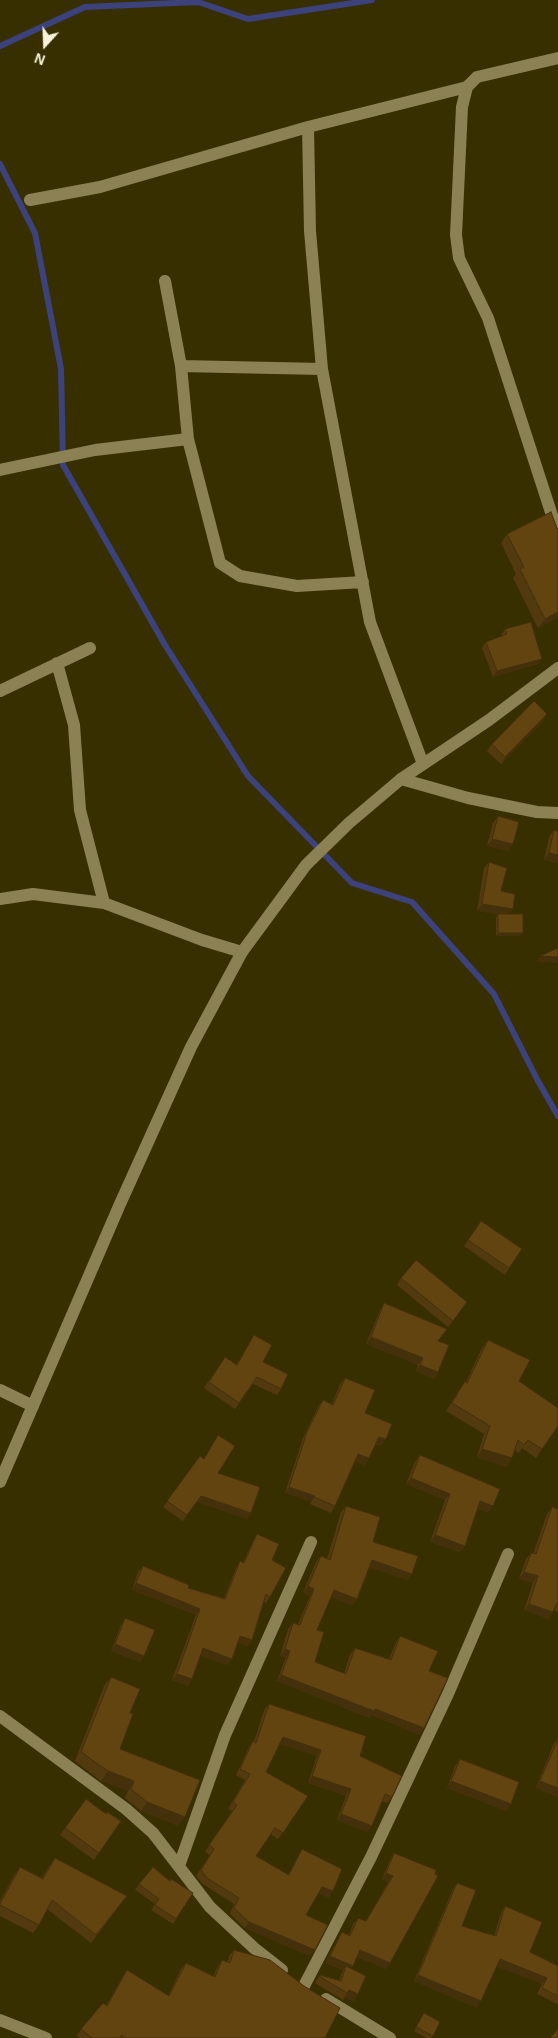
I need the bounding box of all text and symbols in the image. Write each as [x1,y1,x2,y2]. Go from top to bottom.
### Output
north arrow [20,20,70,70]
text: N [32,50,47,68]

